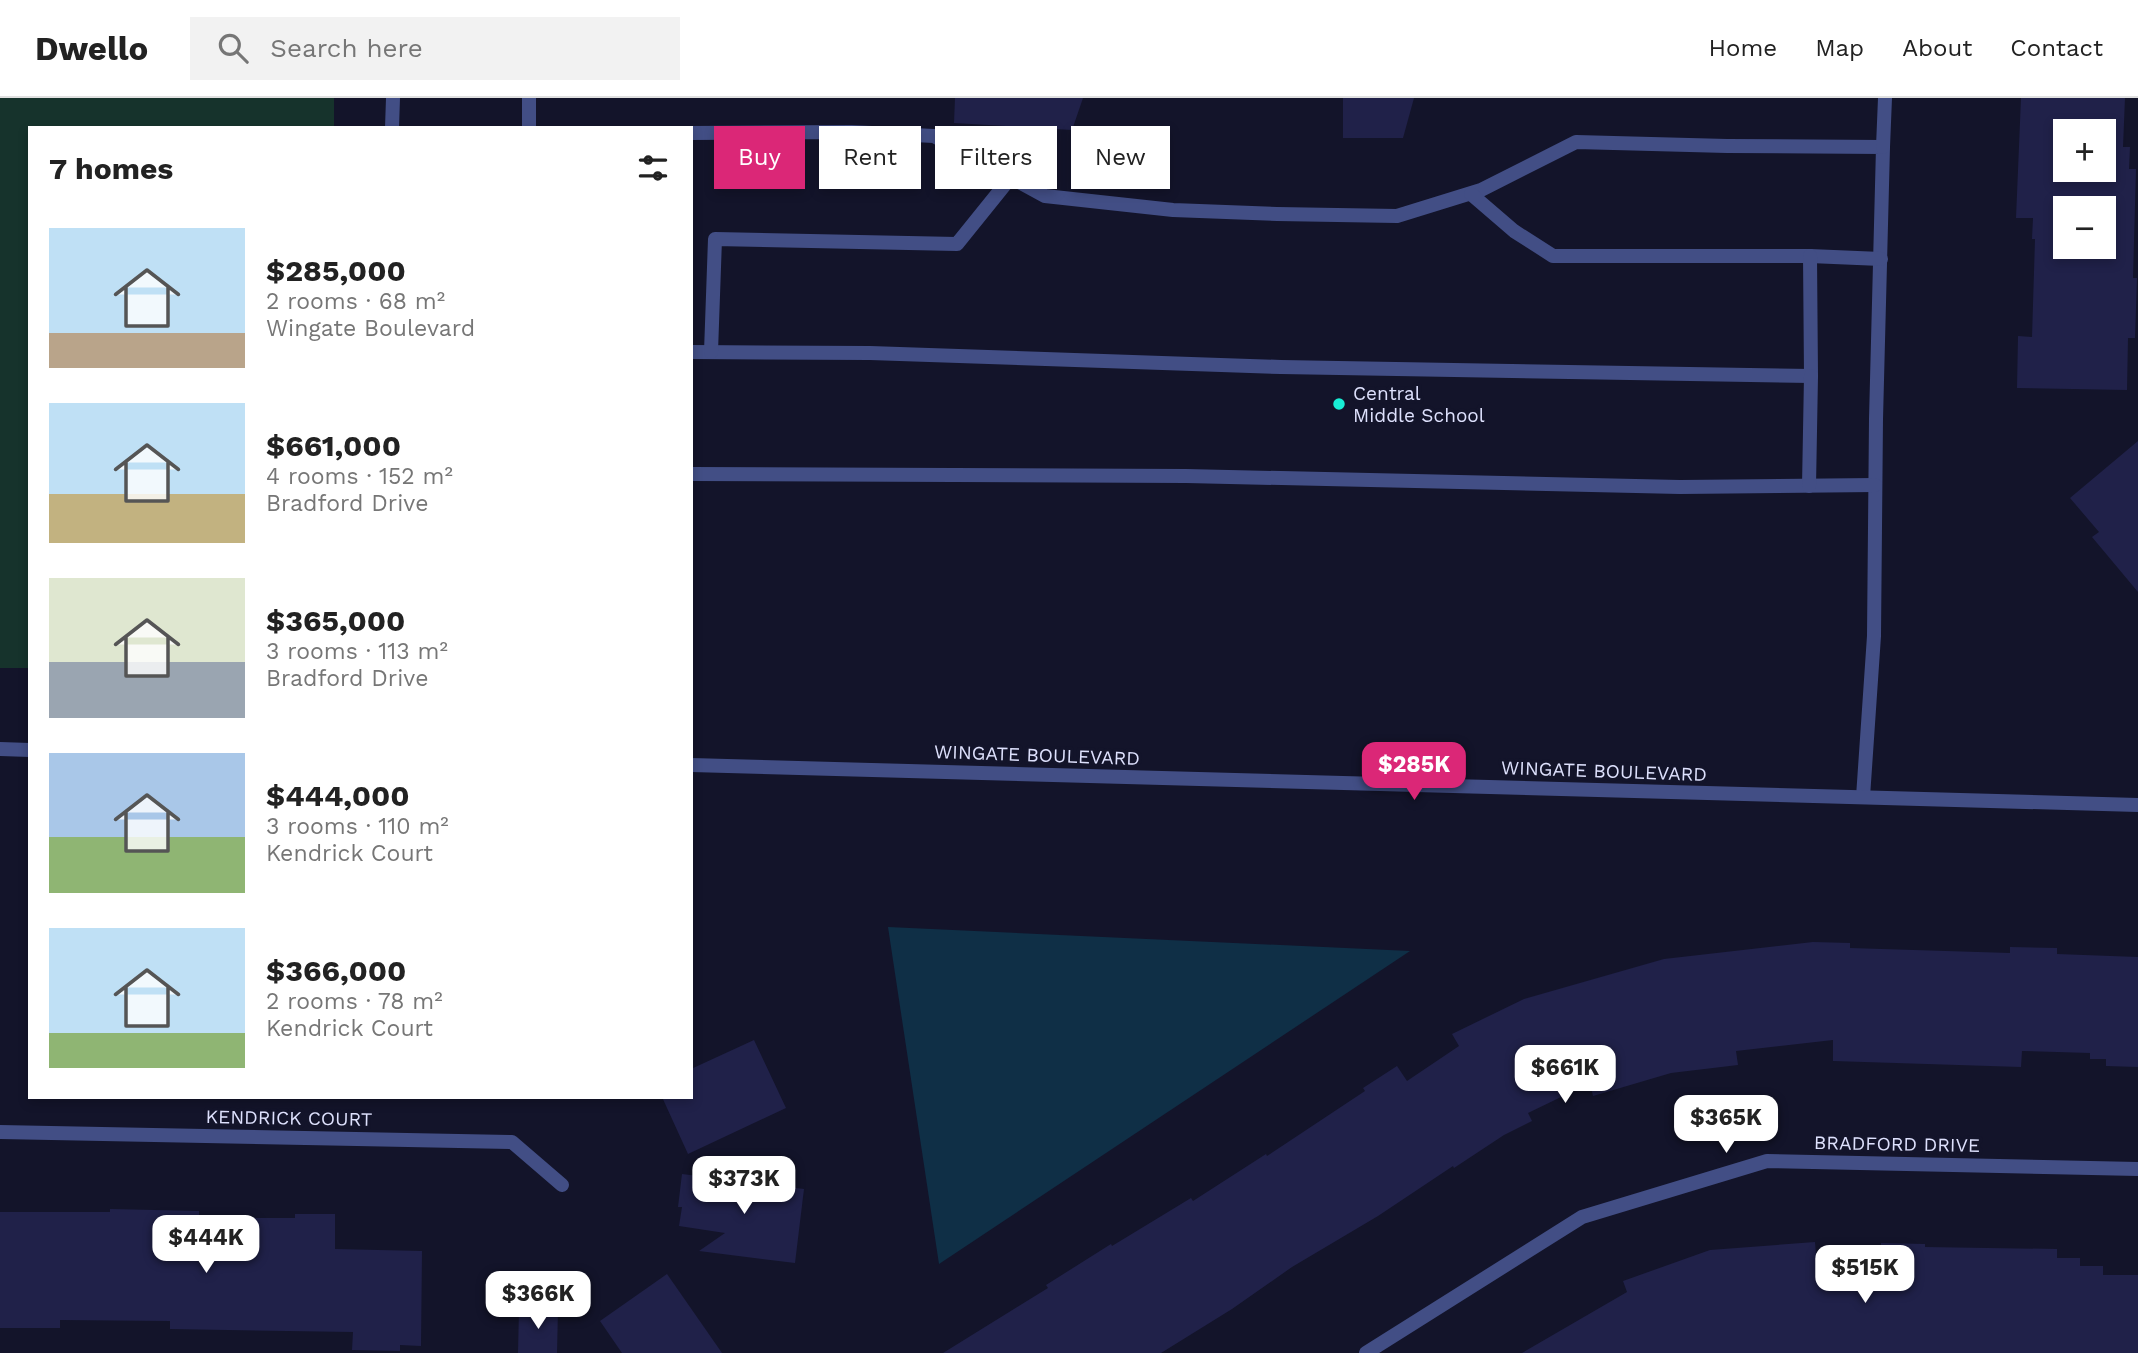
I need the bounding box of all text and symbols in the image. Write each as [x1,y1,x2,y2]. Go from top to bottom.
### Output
search box [190,17,680,80]
text: Dwello [35,29,148,68]
icon: search [214,29,252,67]
text: Search here [270,33,423,63]
text: Home [1709,34,1777,62]
text: Map [1815,34,1864,62]
text: About [1902,34,1972,62]
text: Contact [2010,34,2103,62]
map controls [2053,119,2116,259]
button: + [2053,119,2116,182]
chip: Buy [714,126,805,189]
chip: Rent [819,126,921,189]
chip: Filters [935,126,1057,189]
chip: New [1071,126,1170,189]
icon: filters [634,149,672,187]
text: 7 homes [49,151,173,186]
button: − [2053,196,2116,259]
text: $285,000 [266,253,406,288]
icon: home [105,256,189,340]
text: 2 rooms · 68 m² [266,288,445,315]
text: Wingate Boulevard [266,315,475,342]
place label: Central Middle School [1353,382,1485,427]
marker: Central Middle School [1331,396,1347,412]
text: $661,000 [266,428,401,463]
icon: home [105,431,189,515]
text: 4 rooms · 152 m² [266,463,453,490]
text: Bradford Drive [266,490,429,517]
text: $365,000 [266,603,405,638]
icon: home [105,606,189,690]
text: 3 rooms · 113 m² [266,638,448,665]
text: Bradford Drive [266,665,429,692]
street label: WINGATE BOULEVARD [934,740,1140,770]
pin: $285K [1365,742,1463,802]
text: $285K [1378,751,1450,778]
street label: WINGATE BOULEVARD [1501,756,1707,786]
text: $444,000 [266,778,410,813]
icon: home [105,781,189,865]
text: 3 rooms · 110 m² [266,813,449,840]
text: Kendrick Court [266,840,433,867]
text: $366,000 [266,953,406,988]
icon: home [105,956,189,1040]
text: 2 rooms · 78 m² [266,988,443,1015]
text: Kendrick Court [266,1015,433,1042]
pin: $661K [1516,1046,1614,1105]
text: $661K [1531,1054,1599,1081]
pin: $365K [1677,1096,1775,1155]
text: $365K [1690,1104,1762,1131]
street label: KENDRICK COURT [205,1105,373,1131]
street label: BRADFORD DRIVE [1814,1131,1980,1157]
pin: $373K [695,1156,793,1216]
text: $373K [708,1165,780,1192]
pin: $444K [157,1216,255,1275]
text: $444K [168,1224,244,1251]
pin: $515K [1816,1246,1914,1305]
text: $515K [1831,1254,1899,1281]
pin: $366K [489,1272,587,1331]
text: $366K [502,1280,574,1307]

